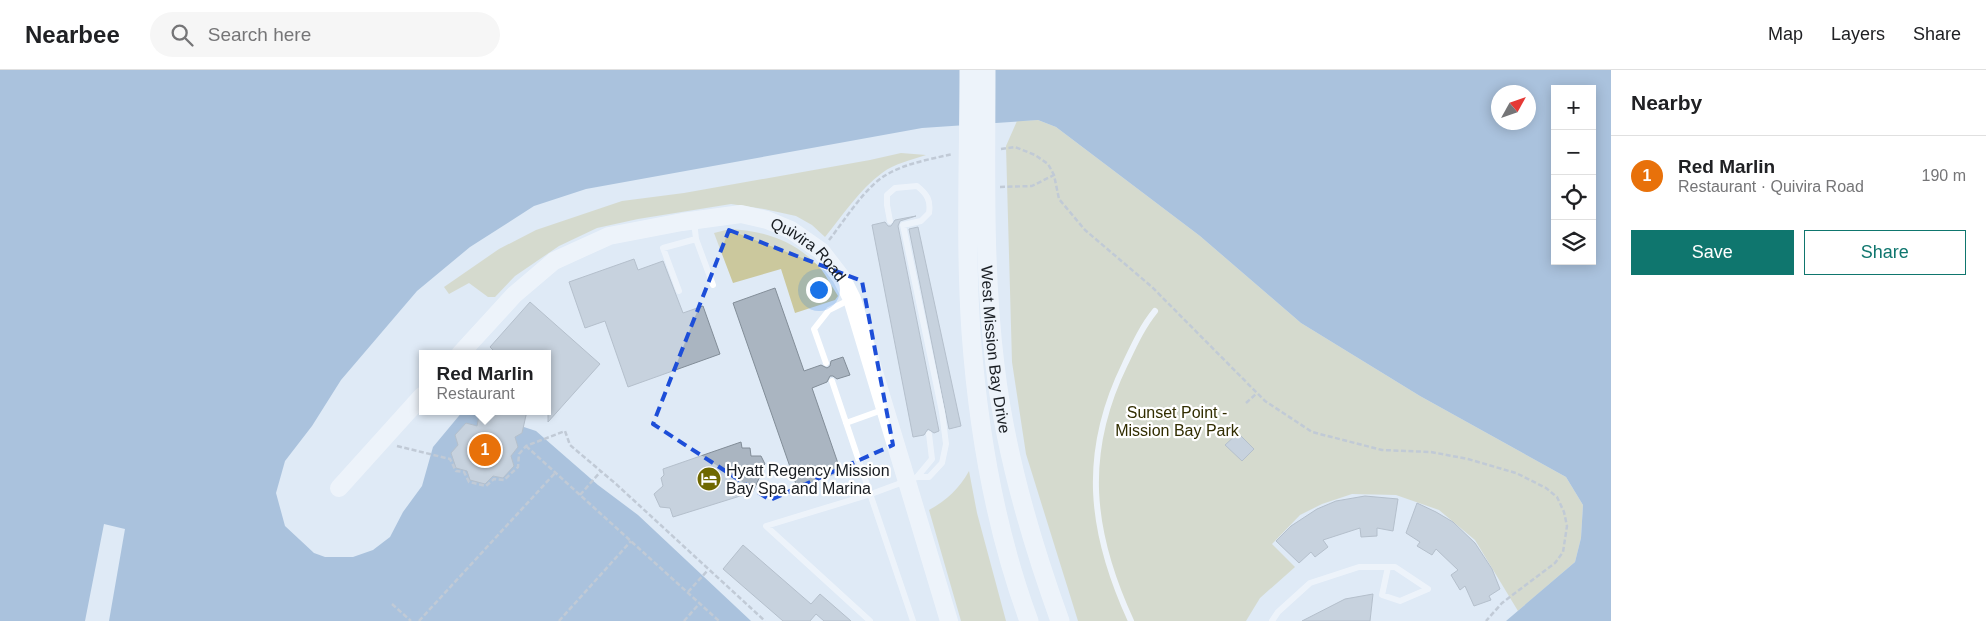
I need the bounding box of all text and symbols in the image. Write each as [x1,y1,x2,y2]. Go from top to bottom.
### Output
search box [150,12,500,57]
text: Nearbee [25,21,120,48]
icon: search [168,21,196,49]
text: Search here [208,24,311,45]
text: Map [1768,24,1803,44]
text: Layers [1831,24,1885,44]
text: Share [1913,24,1961,44]
north arrow [1491,85,1536,130]
map controls [1551,85,1596,265]
button: + [1551,85,1596,130]
text: Nearby [1631,91,1702,114]
button: − [1551,130,1596,175]
text: Red Marlin [1678,156,1775,177]
text: 1 [1643,167,1651,184]
text: 190 m [1922,167,1966,184]
button: locate [1551,175,1596,220]
text: Restaurant · Quivira Road [1678,178,1864,195]
street label: Quivira Road [768,214,849,284]
button: layers [1551,220,1596,265]
button: Save [1631,230,1794,275]
button: Share [1804,230,1966,275]
street label: West Mission Bay Drive [979,265,1014,435]
your location [806,277,832,303]
popup [419,350,551,415]
text: Red Marlin [436,363,534,384]
text: Restaurant [436,385,515,402]
park label: Sunset Point - Mission Bay Park [1115,404,1240,439]
pin: 1 [469,431,501,469]
place label: Hyatt Regency Mission Bay Spa and Marina [726,462,890,497]
hotel icon: Hyatt Regency Mission Bay Spa and Marina [696,466,722,492]

